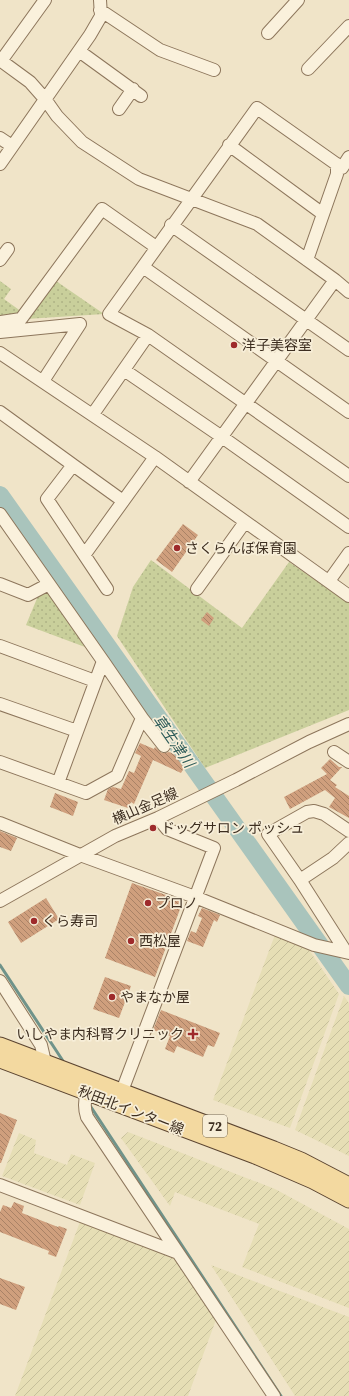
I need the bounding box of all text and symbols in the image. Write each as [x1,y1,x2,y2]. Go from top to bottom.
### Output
place label: 洋子美容室 [242,335,312,355]
marker: 洋子美容室 [229,340,239,350]
place label: さくらんぼ保育園 [185,538,297,558]
marker: さくらんぼ保育園 [172,543,182,553]
water label: 草生津川 [148,710,201,773]
street label: 横山金足線 [109,783,181,829]
place label: ドッグサロン ポッシュ [161,818,304,838]
marker: ドッグサロン ポッシュ [148,823,158,833]
place label: プロノ [156,893,198,913]
marker: プロノ [143,898,153,908]
place label: くら寿司 [42,911,98,931]
marker: くら寿司 [29,916,39,926]
place label: 西松屋 [139,931,181,951]
marker: 西松屋 [126,936,136,946]
place label: やまなか屋 [120,987,190,1007]
marker: やまなか屋 [107,992,117,1002]
place label: いしやま内科腎クリニック [16,1024,184,1044]
marker: いしやま内科腎クリニック [187,1028,199,1040]
street label: 秋田北インター線 [75,1081,187,1139]
road number: 72 [203,1115,227,1137]

